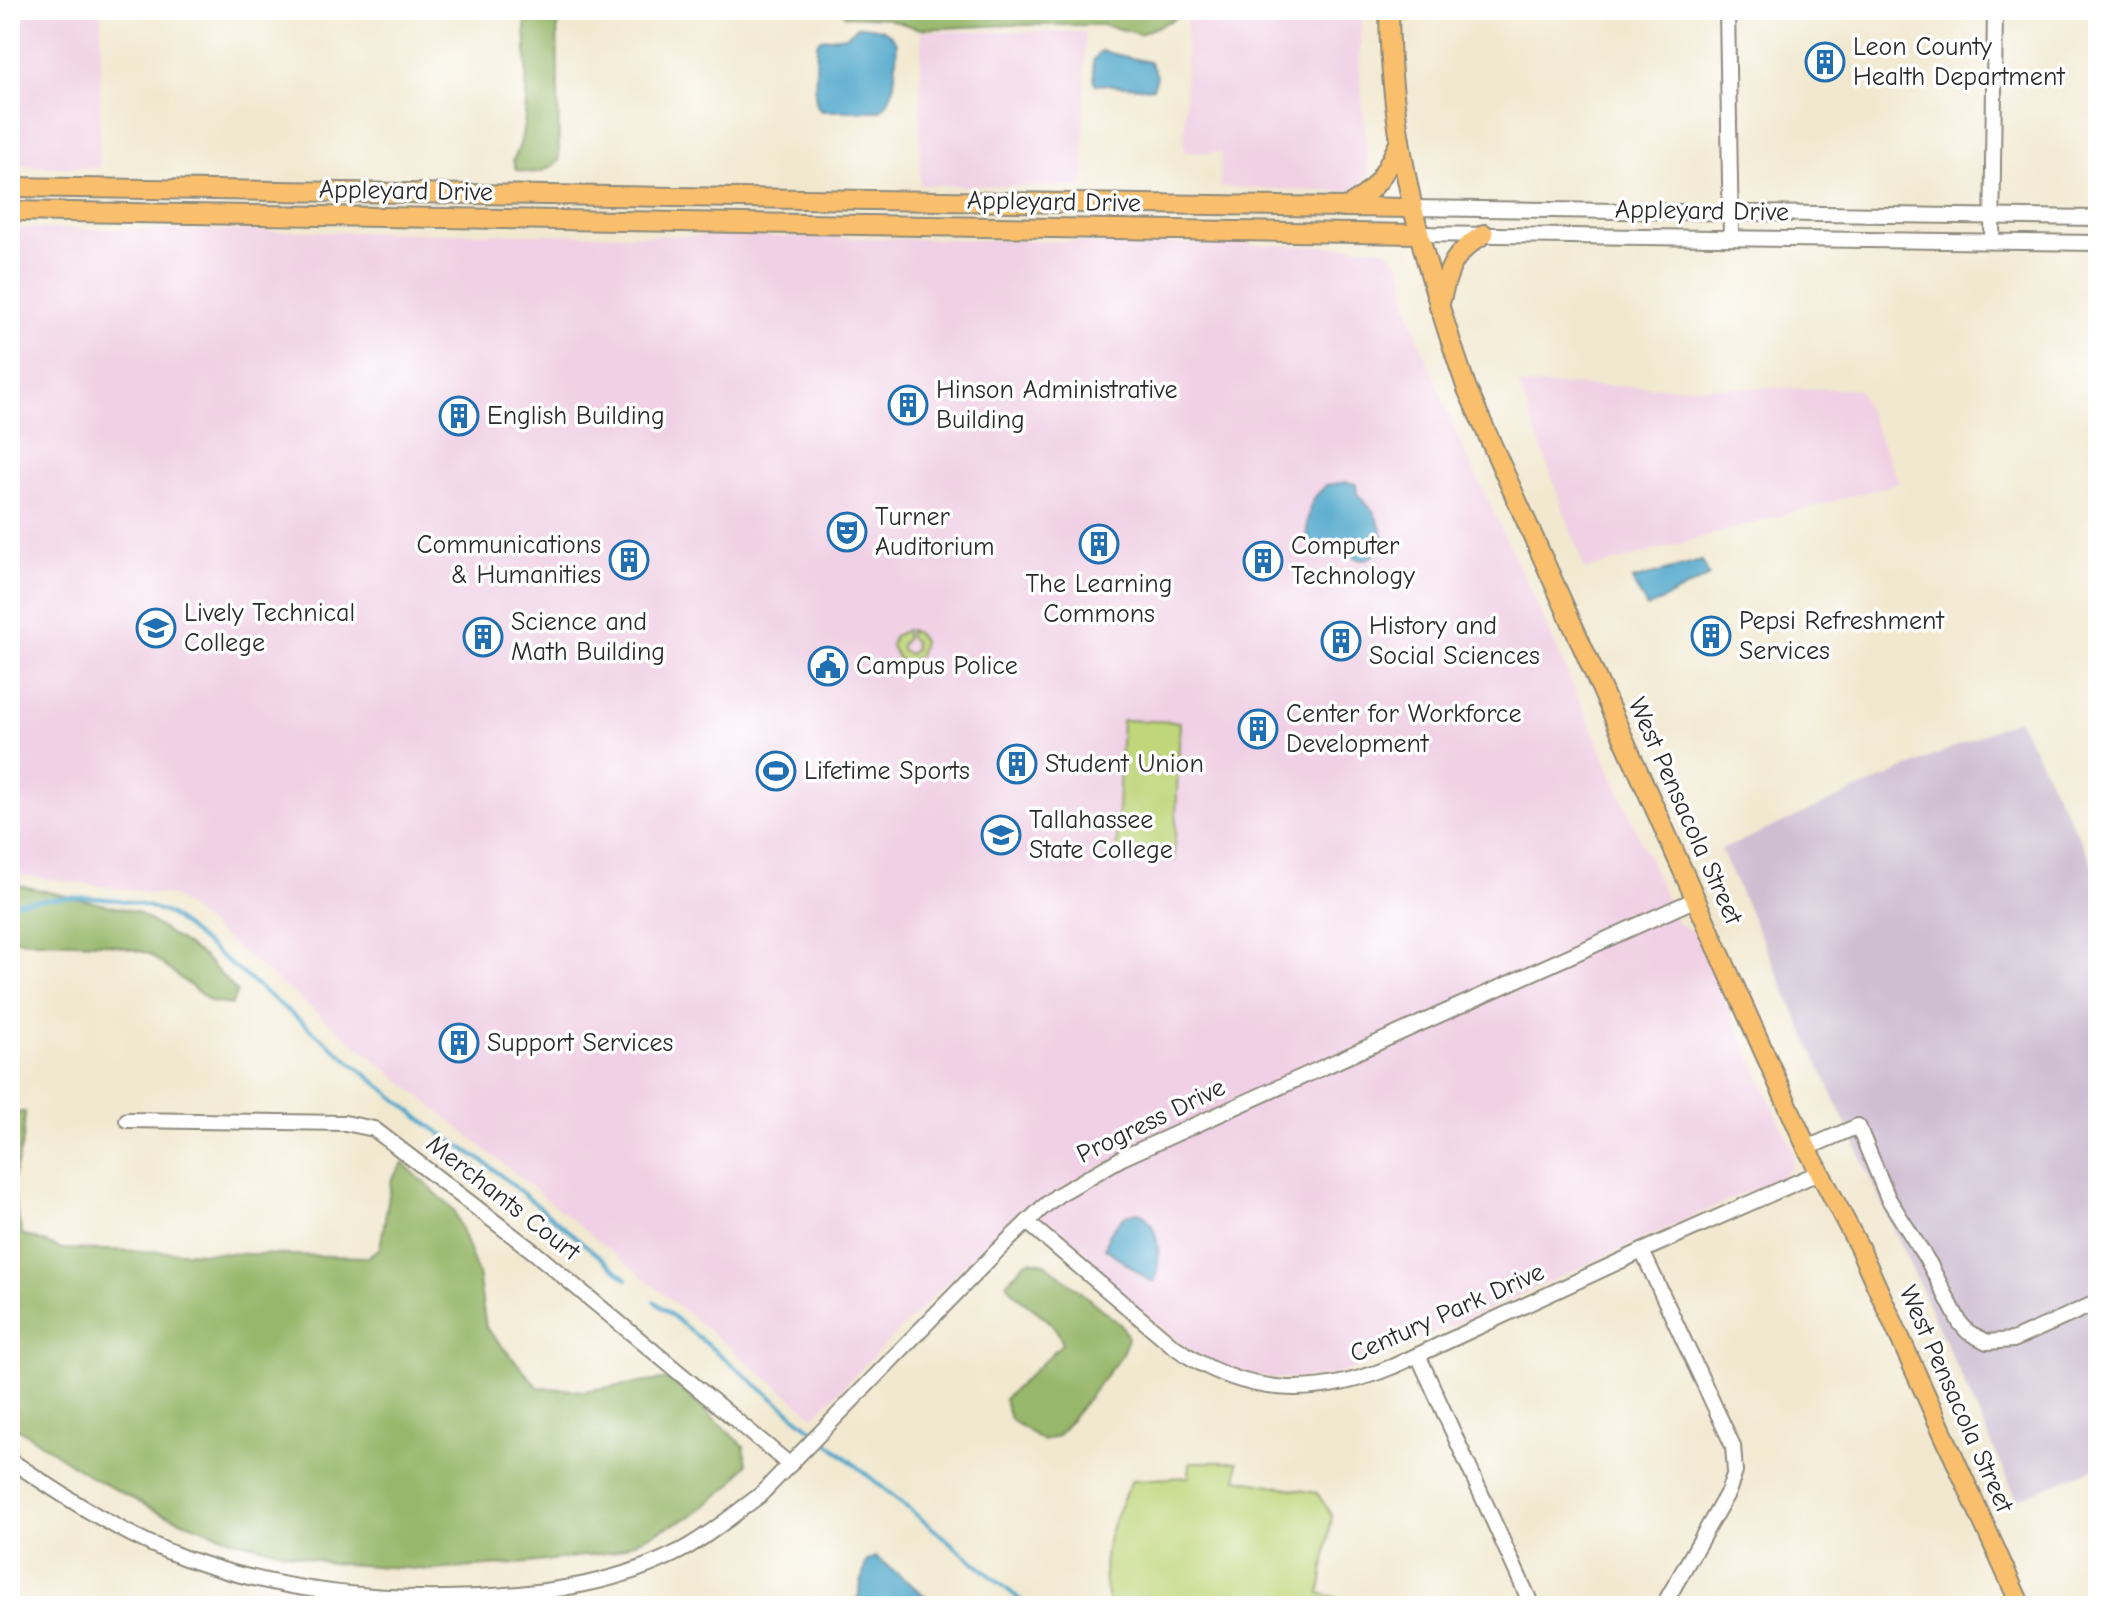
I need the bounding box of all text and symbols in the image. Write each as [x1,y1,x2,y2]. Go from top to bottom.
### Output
place label: Leon County Health Department [1853,32,2066,92]
building icon: Leon County Health Department [1804,41,1846,83]
street label: Appleyard Drive [319,174,493,208]
street label: Appleyard Drive [967,185,1141,219]
street label: Appleyard Drive [1615,194,1789,228]
place label: Hinson Administrative Building [936,375,1177,435]
building icon: Hinson Administrative Building [887,384,929,426]
building icon: English Building [438,395,480,437]
place label: English Building [487,401,665,431]
place label: Turner Auditorium [875,502,995,562]
theatre icon: Turner Auditorium [826,511,868,553]
building icon: The Learning Commons [1078,523,1120,565]
place label: Communications & Humanities [416,530,601,590]
place label: Computer Technology [1291,531,1415,591]
building icon: Communications & Humanities [608,539,650,581]
building icon: Computer Technology [1242,540,1284,582]
place label: The Learning Commons [1026,569,1172,629]
place label: Lively Technical College [184,598,355,658]
place label: Pepsi Refreshment Services [1739,606,1945,666]
school or university icon: Lively Technical College [135,607,177,649]
place label: Science and Math Building [511,607,665,667]
place label: History and Social Sciences [1369,611,1540,671]
building icon: Pepsi Refreshment Services [1690,615,1732,657]
building icon: Science and Math Building [462,616,504,658]
building icon: History and Social Sciences [1320,620,1362,662]
public building icon: Campus Police [807,645,849,687]
place label: Campus Police [856,651,1018,681]
street label: West Pensacola Street [1621,693,1749,930]
place label: Center for Workforce Development [1286,699,1521,759]
building icon: Center for Workforce Development [1237,708,1279,750]
building icon: Student Union [996,743,1038,785]
place label: Student Union [1045,749,1204,779]
sports icon: Lifetime Sports [755,750,797,792]
place label: Lifetime Sports [804,756,970,786]
place label: Tallahassee State College [1029,805,1173,865]
school or university icon: Tallahassee State College [980,814,1022,856]
building icon: Support Services [438,1022,480,1064]
place label: Support Services [487,1028,673,1058]
street label: Progress Drive [1072,1072,1230,1170]
street label: Merchants Court [420,1129,587,1268]
street label: Century Park Drive [1345,1257,1549,1369]
street label: West Pensacola Street [1892,1281,2020,1518]

